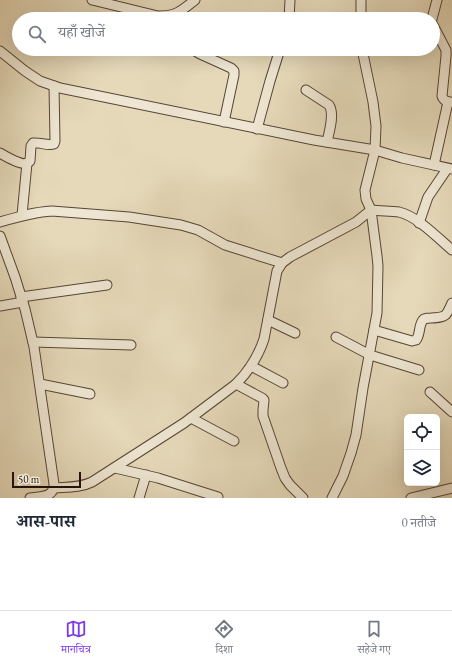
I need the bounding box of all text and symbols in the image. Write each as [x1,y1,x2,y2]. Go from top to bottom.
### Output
search box [12,12,440,56]
text: यहाँ खोजें [58,22,105,41]
icon: search [26,23,48,45]
map controls [404,414,440,486]
button: locate [404,414,440,450]
button: layers [404,450,440,486]
scale bar [12,470,81,489]
text: 50 m [18,472,39,486]
text: आस-पास [16,510,75,532]
text: 0 नतीजे [402,514,436,531]
tab: मानचित्र [61,618,91,660]
tab: दिशा [213,618,235,660]
tab: सहेजे गए [357,618,391,660]

